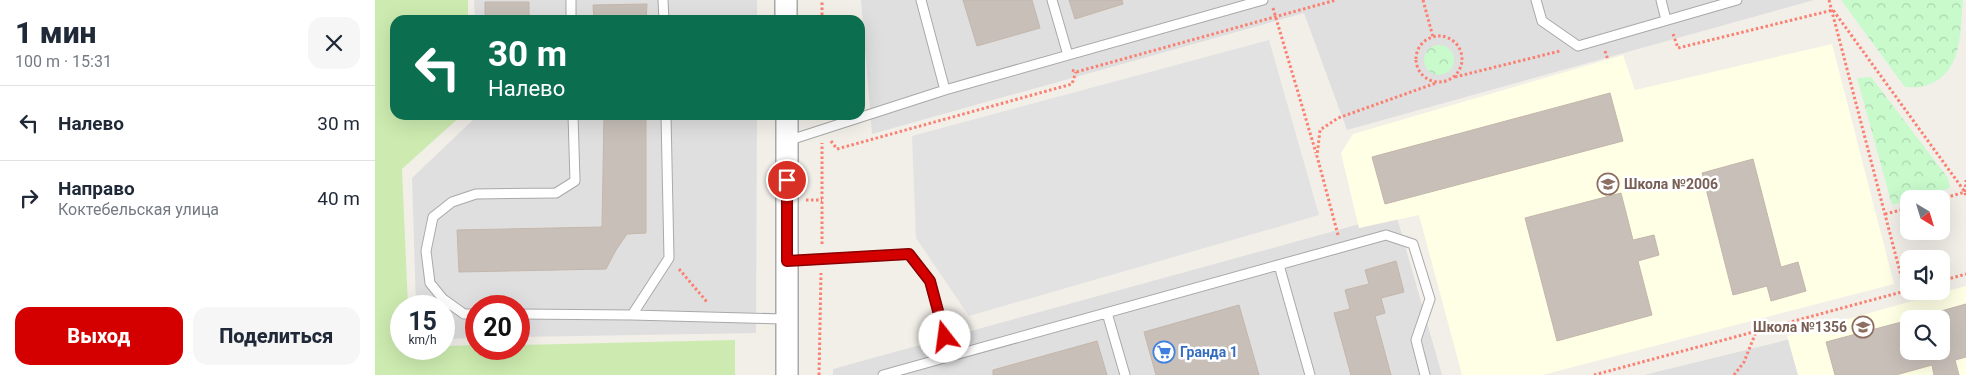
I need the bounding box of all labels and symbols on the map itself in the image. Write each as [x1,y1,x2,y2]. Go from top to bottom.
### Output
pin [766,159,808,201]
school or university icon: Школа №2006 [1596,172,1620,196]
place label: Школа №2006 [1624,176,1718,192]
north arrow [1900,190,1950,240]
speed limit sign: 20 [465,295,530,360]
position arrow [918,310,970,362]
school or university icon: Школа №1356 [1851,315,1875,339]
place label: Школа №1356 [1753,319,1847,335]
supermarket icon: Гранда 1 [1152,340,1176,364]
place label: Гранда 1 [1180,344,1238,360]

